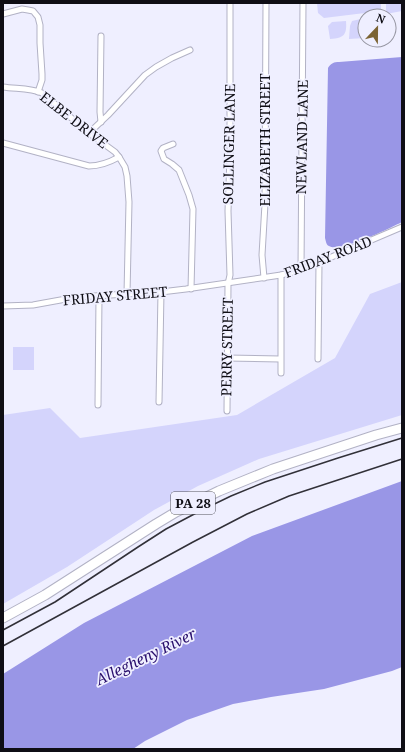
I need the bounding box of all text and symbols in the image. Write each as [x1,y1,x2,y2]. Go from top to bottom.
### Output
north arrow [357,8,397,48]
text: N [374,10,388,27]
street label: ELIZABETH STREET [255,73,274,207]
street label: NEWLAND LANE [291,79,312,195]
street label: SOLLINGER LANE [218,83,239,205]
street label: ELBE DRIVE [36,87,113,152]
street label: FRIDAY ROAD [281,231,375,282]
street label: FRIDAY STREET [62,281,168,310]
street label: PERRY STREET [216,297,237,396]
road number: PA 28 [171,492,215,514]
water label: Allegheny River [91,623,200,689]

